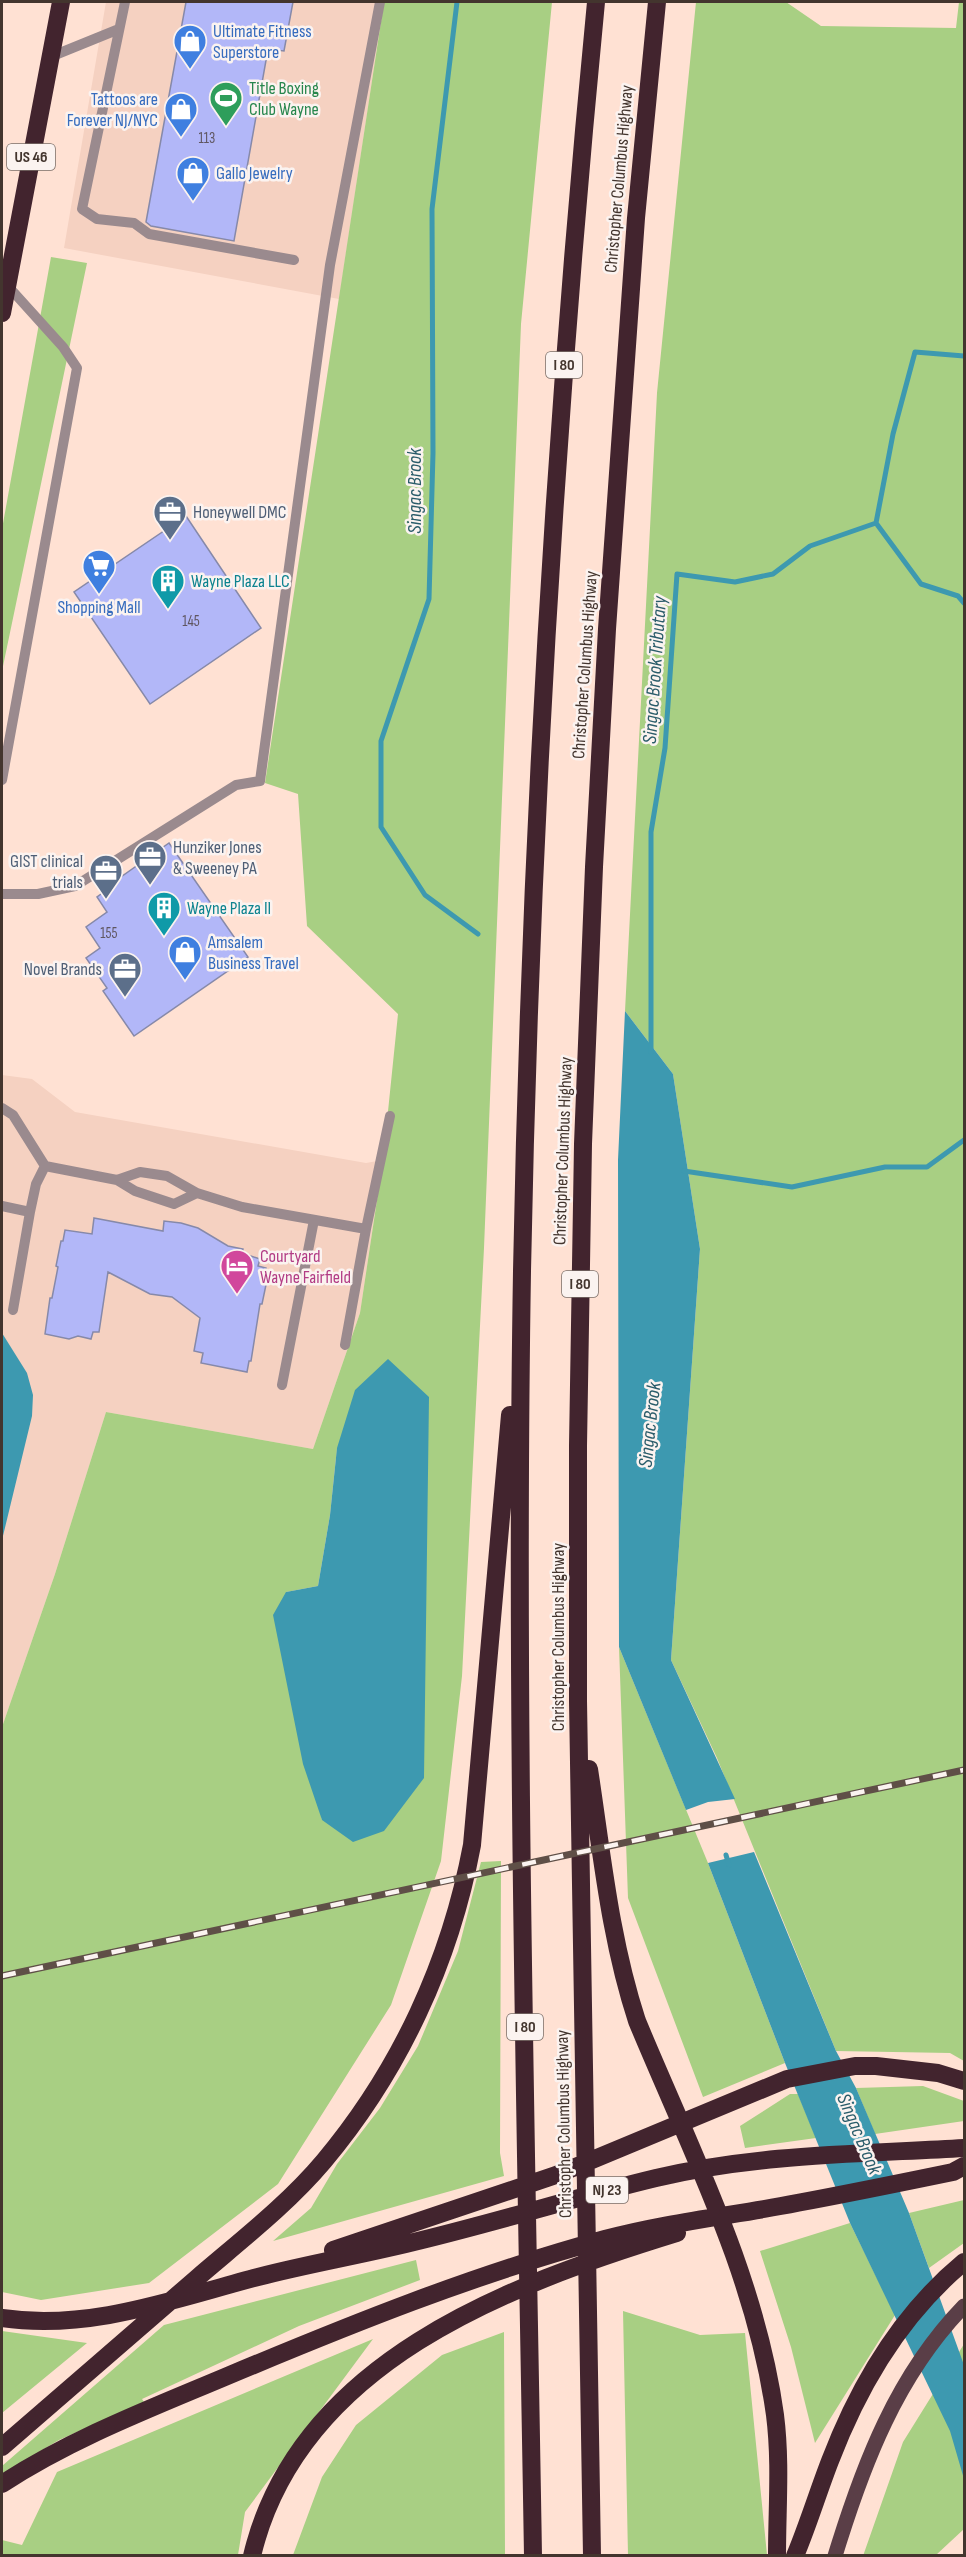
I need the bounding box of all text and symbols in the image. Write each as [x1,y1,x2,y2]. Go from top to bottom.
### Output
place label: Ultimate Fitness Superstore [213,21,312,63]
shop icon: Ultimate Fitness Superstore [172,23,208,70]
place label: Title Boxing Club Wayne [249,78,319,120]
sports icon: Title Boxing Club Wayne [208,80,244,127]
street label: Christopher Columbus Highway [600,84,638,274]
place label: Tattoos are Forever NJ/NYC [67,89,158,131]
shop icon: Tattoos are Forever NJ/NYC [163,91,199,138]
house number: 113 [199,129,215,148]
road number: US 46 [7,144,55,170]
shop icon: Gallo Jewelry [175,155,211,202]
place label: Gallo Jewelry [216,163,293,184]
road number: I 80 [546,352,582,378]
water label: Singac Brook [403,448,427,534]
office icon: Honeywell DMC [152,494,188,541]
place label: Honeywell DMC [193,502,287,523]
supermarket icon: Shopping Mall [81,548,117,595]
building icon: Wayne Plaza LLC [150,563,186,610]
street label: Christopher Columbus Highway [568,570,602,760]
place label: Wayne Plaza LLC [191,571,290,592]
water label: Singac Brook Tributary [638,594,672,745]
place label: Shopping Mall [57,597,141,618]
house number: 145 [182,612,200,631]
place label: Hunziker Jones & Sweeney PA [173,837,262,879]
office icon: Hunziker Jones & Sweeney PA [132,839,168,886]
place label: GIST clinical trials [10,851,83,893]
office icon: GIST clinical trials [88,853,124,900]
building icon: Wayne Plaza II [146,890,182,937]
place label: Wayne Plaza II [187,898,271,919]
house number: 155 [100,924,118,943]
place label: Amsalem Business Travel [207,932,299,974]
shop icon: Amsalem Business Travel [167,934,203,981]
office icon: Novel Brands [107,951,143,998]
place label: Novel Brands [24,959,102,980]
street label: Christopher Columbus Highway [549,1056,577,1246]
place label: Courtyard Wayne Fairfield [260,1246,351,1288]
hotel icon: Courtyard Wayne Fairfield [219,1248,255,1295]
road number: I 80 [562,1271,598,1297]
water label: Singac Brook [634,1381,666,1469]
street label: Christopher Columbus Highway [548,1543,569,1731]
road number: I 80 [507,2014,543,2040]
street label: Christopher Columbus Highway [552,2030,576,2218]
water label: Singac Brook [831,2090,887,2178]
road number: NJ 23 [586,2177,628,2203]

